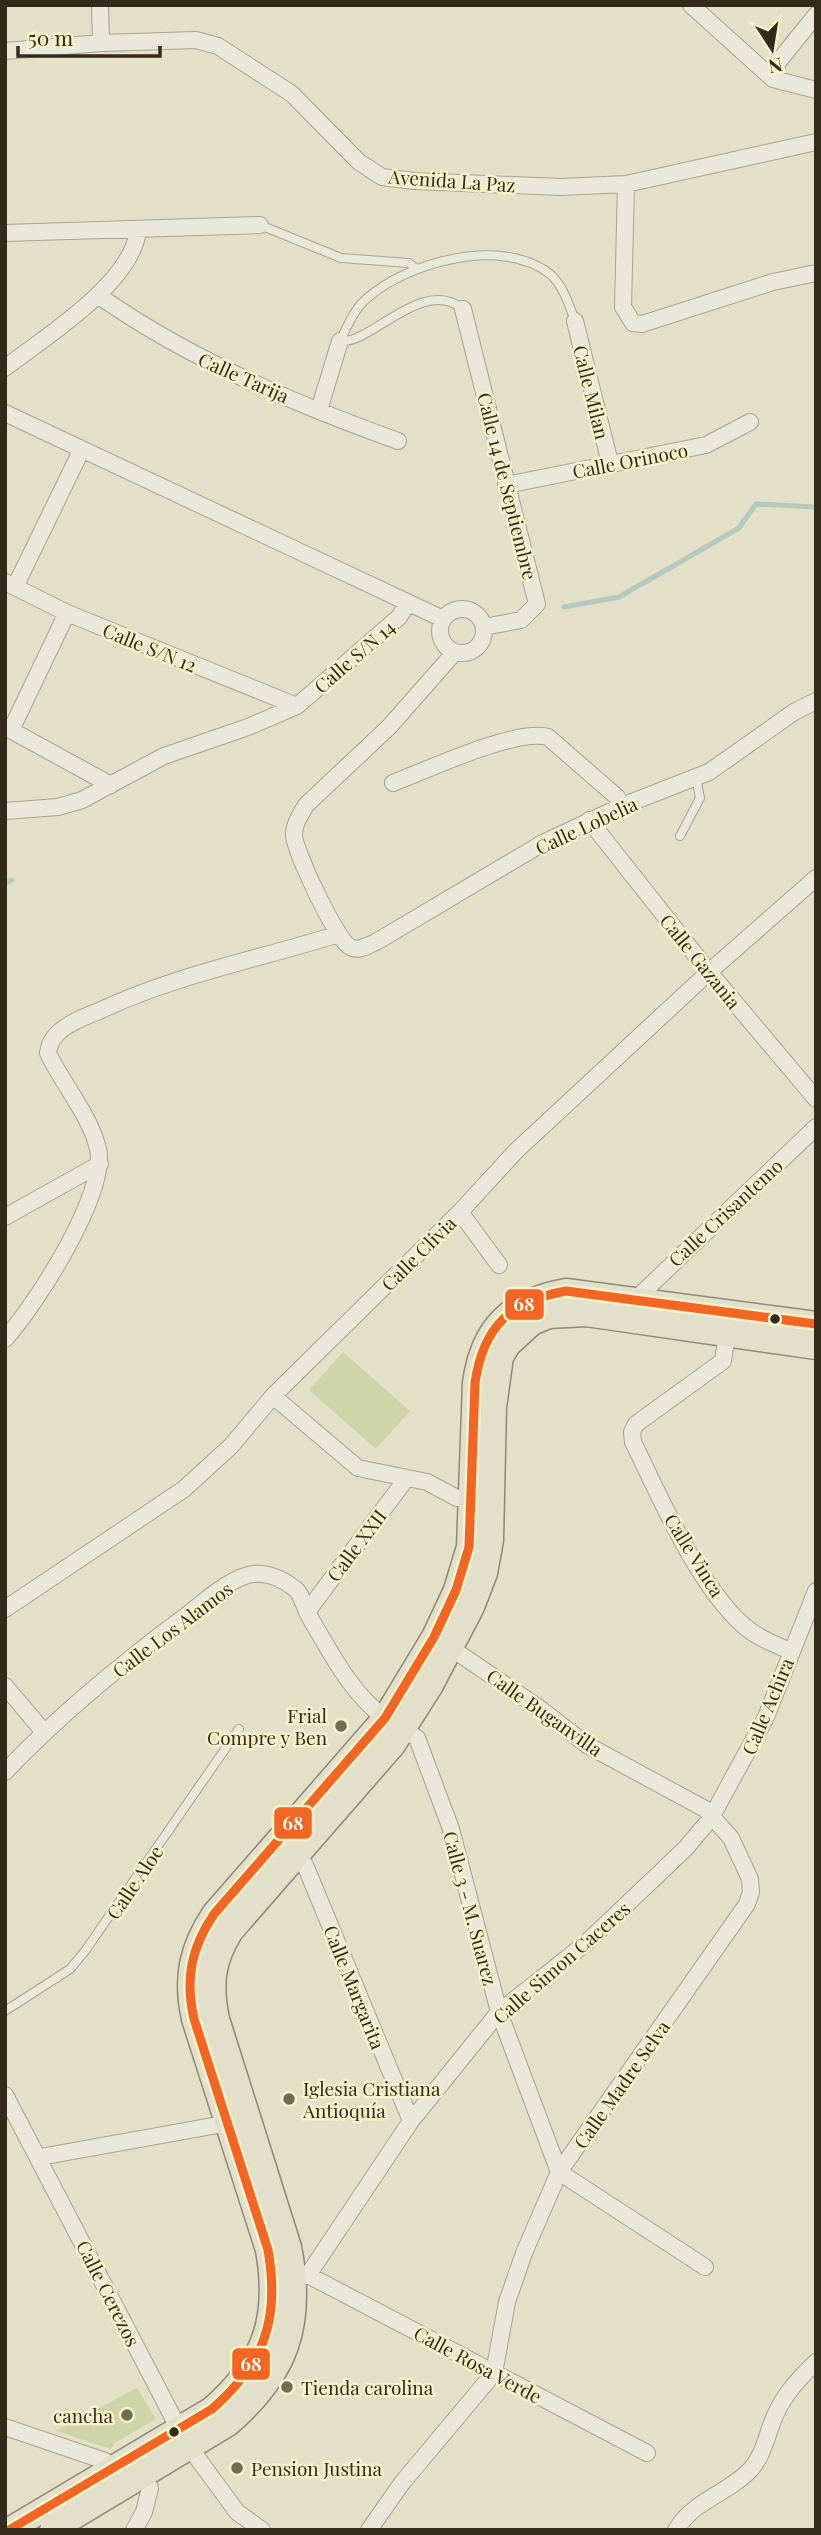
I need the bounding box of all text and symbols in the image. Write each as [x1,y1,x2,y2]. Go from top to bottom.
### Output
scale bar [18,14,159,58]
north arrow [737,14,807,84]
text: 50 m [28,23,74,51]
text: N [766,52,785,81]
street label: Avenida La Paz [387,163,516,197]
street label: Calle Milan [568,342,616,442]
street label: Calle Tarija [195,345,294,409]
street label: Calle 14 de Septiembre [472,390,544,582]
street label: Calle Orinoco [570,436,690,484]
street label: Calle S/N 14 [308,614,400,698]
street label: Calle S/N 12 [99,616,201,678]
street label: Calle Lobelia [531,790,642,860]
street label: Calle Gazania [655,908,748,1014]
street label: Calle Crisantemo [662,1152,788,1272]
street label: Calle Clivia [375,1210,461,1296]
line badge: 68 [504,1288,545,1321]
text: 68 [513,1290,535,1316]
unlabelled marker [768,1312,782,1326]
street label: Calle XXII [320,1504,392,1586]
street label: Calle Vinca [659,1508,731,1602]
street label: Calle Los Alamos [107,1575,237,1683]
street label: Calle Achira [735,1653,799,1758]
street label: Calle Buganvilla [482,1662,609,1762]
place label: Frial Compre y Ben [207,1702,328,1750]
marker: Frial Compre y Ben [333,1718,349,1734]
line badge: 68 [273,1806,313,1840]
text: 68 [282,1809,304,1835]
street label: Calle 3 - M. Suarez [438,1828,504,1988]
street label: Calle Aloe [100,1840,168,1924]
street label: Calle Simon Caceres [487,1895,635,2029]
street label: Calle Margarita [318,1921,392,2053]
street label: Calle Madre Selva [567,2014,675,2153]
place label: Iglesia Cristiana Antioquía [302,2075,441,2123]
marker: Iglesia Cristiana Antioquía [281,2091,297,2107]
street label: Calle Cerezos [71,2235,147,2351]
street label: Calle Rosa Verde [410,2319,546,2409]
line badge: 68 [231,2347,271,2381]
text: 68 [240,2350,262,2376]
place label: Tienda carolina [301,2374,434,2400]
marker: Tienda carolina [279,2379,295,2395]
place label: cancha [53,2402,114,2428]
marker: cancha [119,2407,135,2423]
unlabelled marker [167,2425,181,2439]
place label: Pension Justina [251,2455,383,2481]
marker: Pension Justina [229,2460,245,2476]

